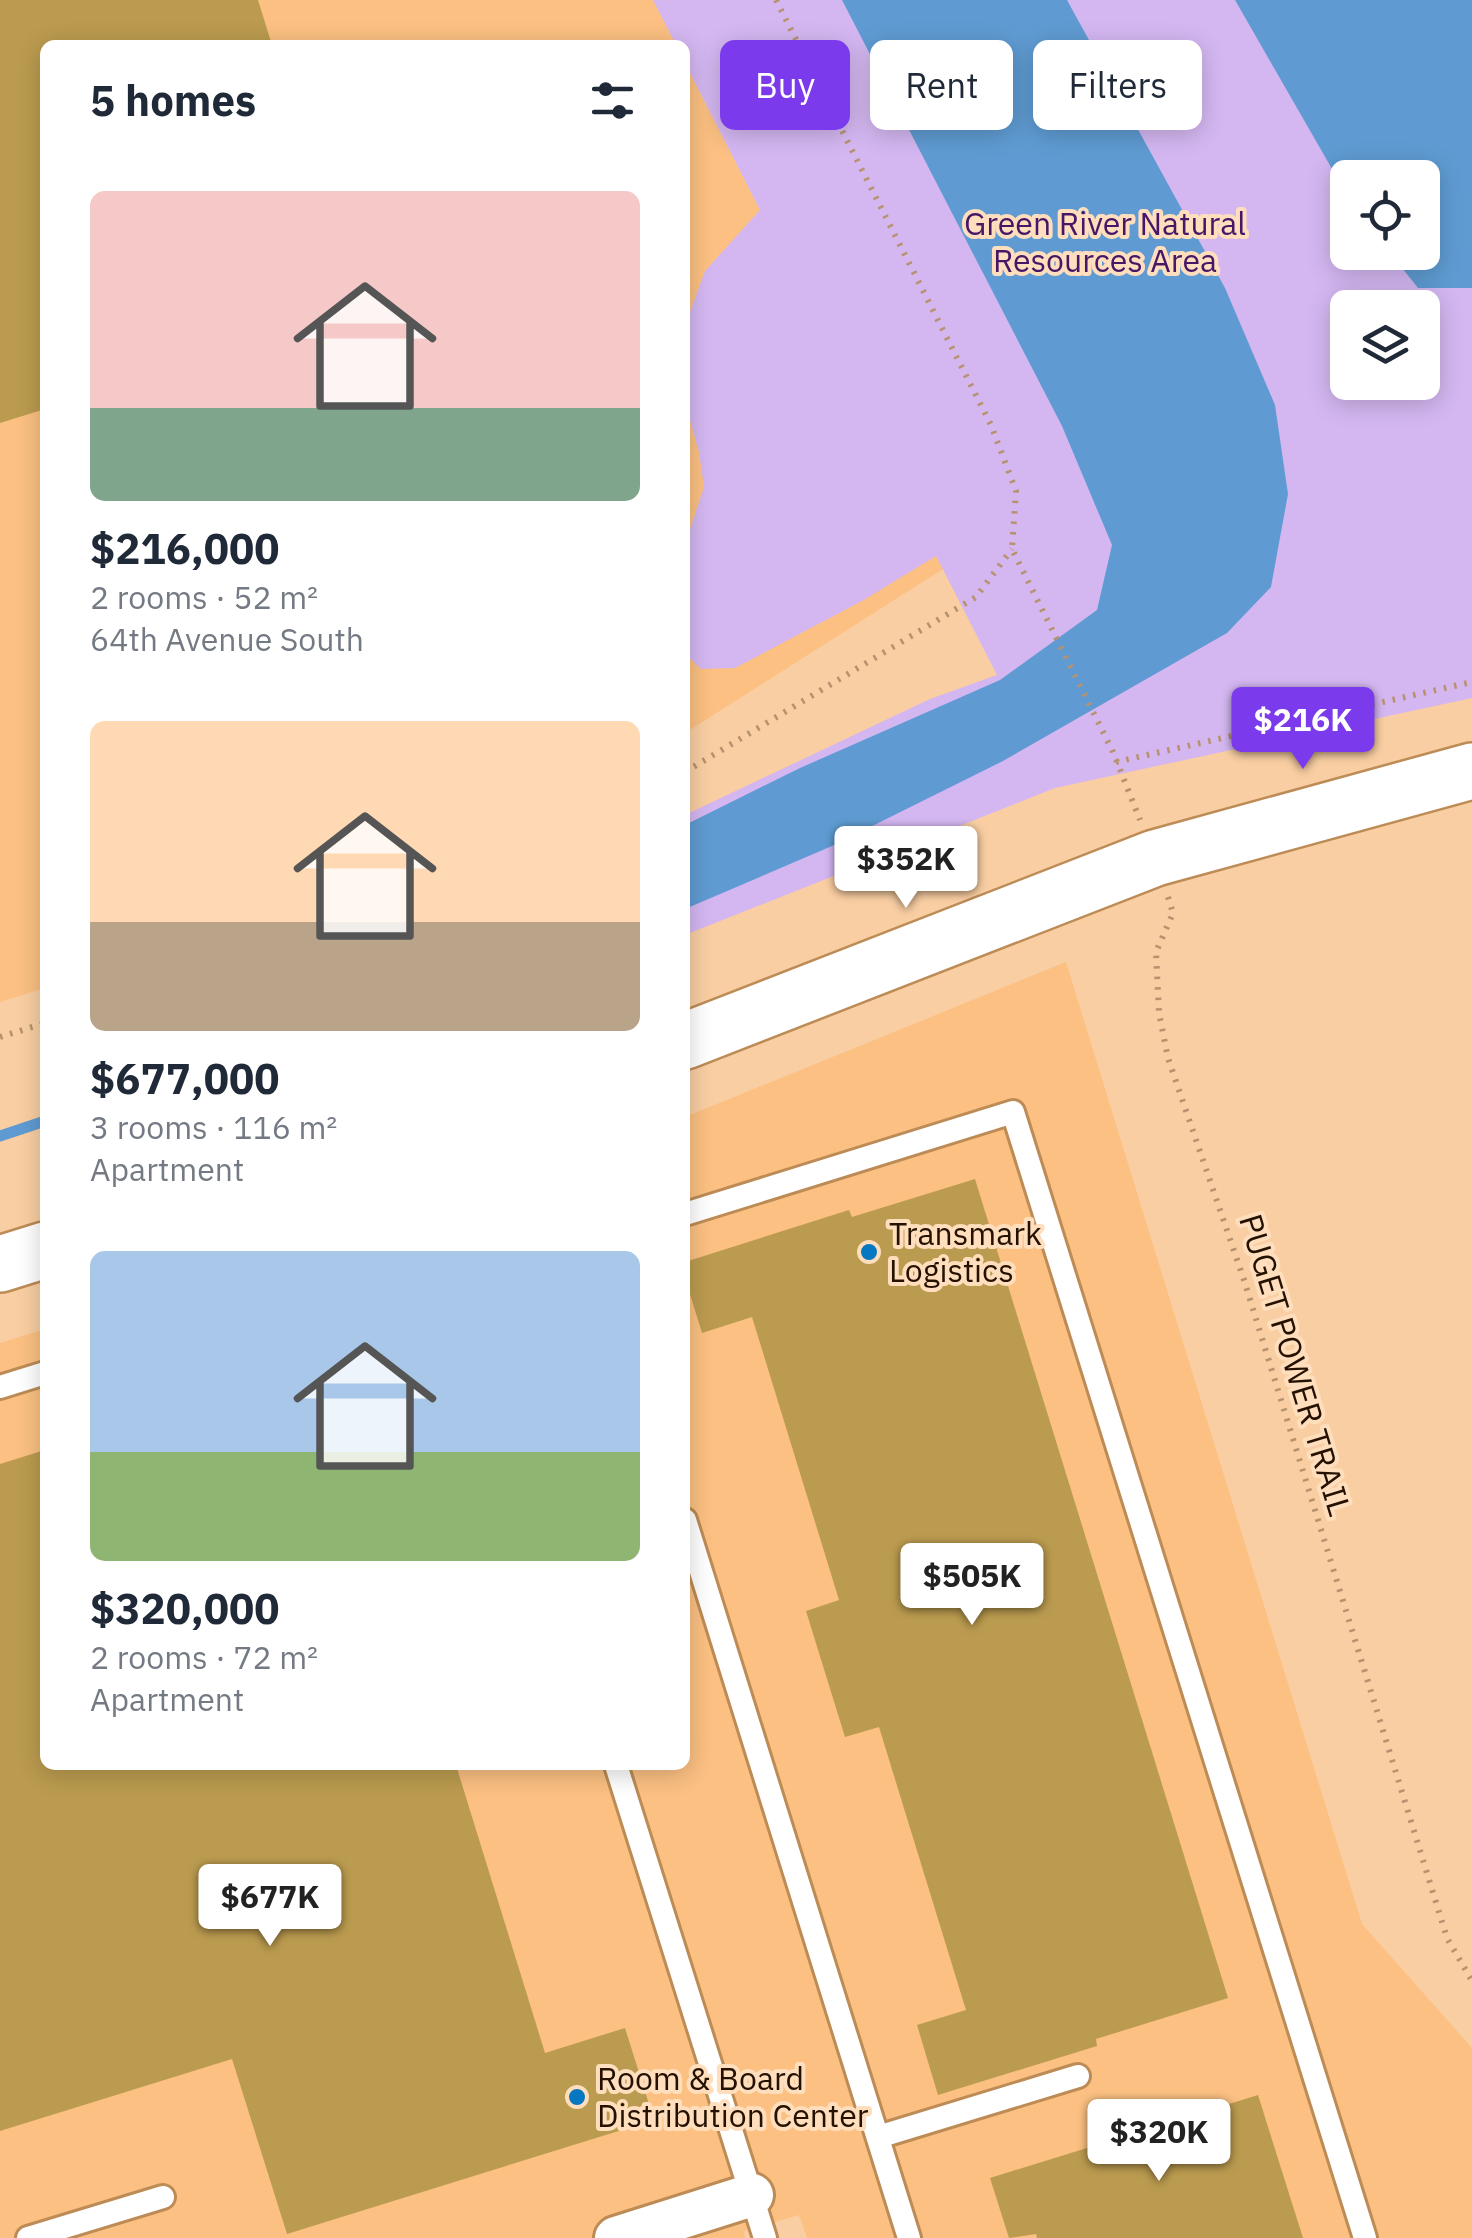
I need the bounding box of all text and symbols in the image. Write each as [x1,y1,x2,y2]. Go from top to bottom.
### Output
chip: Buy [720,40,850,130]
chip: Rent [870,40,1013,130]
chip: Filters [1033,40,1202,130]
text: 5 homes [90,73,256,128]
icon: filters [585,73,640,128]
map controls [1330,160,1440,400]
button: locate [1330,160,1440,270]
park label: Green River Natural Resources Area [964,202,1246,281]
icon: home [275,256,455,436]
button: layers [1330,290,1440,400]
text: $216,000 [90,521,279,576]
text: 2 rooms · 52 m² [90,576,318,618]
text: 64th Avenue South [90,618,364,660]
pin: $216K [1233,687,1373,772]
text: $216K [1253,698,1353,740]
icon: home [275,786,455,966]
pin: $352K [836,826,976,911]
text: $352K [856,837,956,879]
text: $677,000 [90,1051,279,1106]
text: 3 rooms · 116 m² [90,1106,337,1148]
text: Apartment [90,1148,244,1190]
street label: PUGET POWER TRAIL [1230,1209,1362,1521]
place label: Transmark Logistics [889,1212,1042,1291]
marker: Transmark Logistics [858,1241,880,1263]
icon: home [275,1316,455,1496]
pin: $505K [902,1543,1042,1628]
text: $505K [922,1554,1022,1596]
text: $320,000 [90,1581,279,1636]
text: 2 rooms · 72 m² [90,1636,318,1678]
text: Apartment [90,1678,244,1720]
pin: $677K [200,1864,340,1949]
text: $677K [220,1875,320,1917]
place label: Room & Board Distribution Center [597,2057,869,2136]
marker: Room & Board Distribution Center [566,2086,588,2108]
pin: $320K [1089,2099,1229,2184]
text: $320K [1109,2110,1209,2152]

